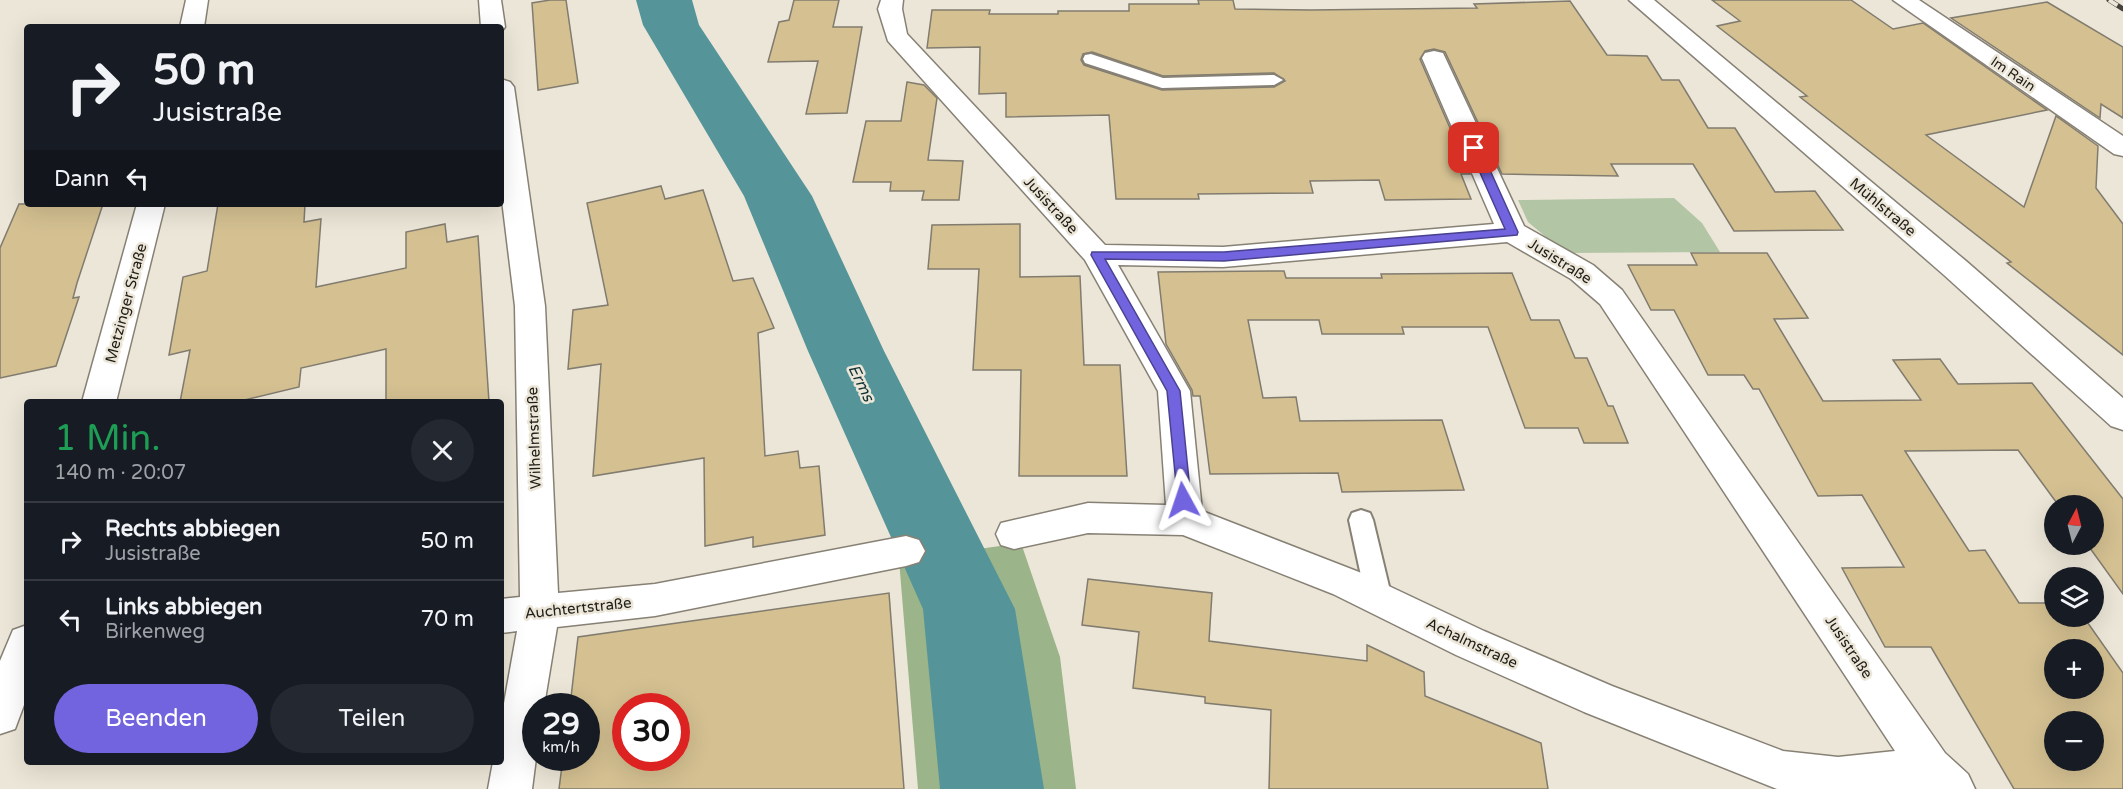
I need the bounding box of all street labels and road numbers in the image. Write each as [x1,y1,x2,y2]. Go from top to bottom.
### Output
street label: Im Rain [1987,53,2039,95]
street label: Jusistraße [1020,173,1082,237]
street label: Mühlstraße [1846,174,1920,240]
street label: Jusistraße [1525,234,1595,288]
street label: Metzinger Straße [101,241,151,365]
street label: Wilhelmstraße [523,387,545,489]
street label: Auchtertstraße [524,593,632,623]
street label: Jusistraße [1821,612,1877,682]
street label: Achalmstraße [1423,614,1521,672]

